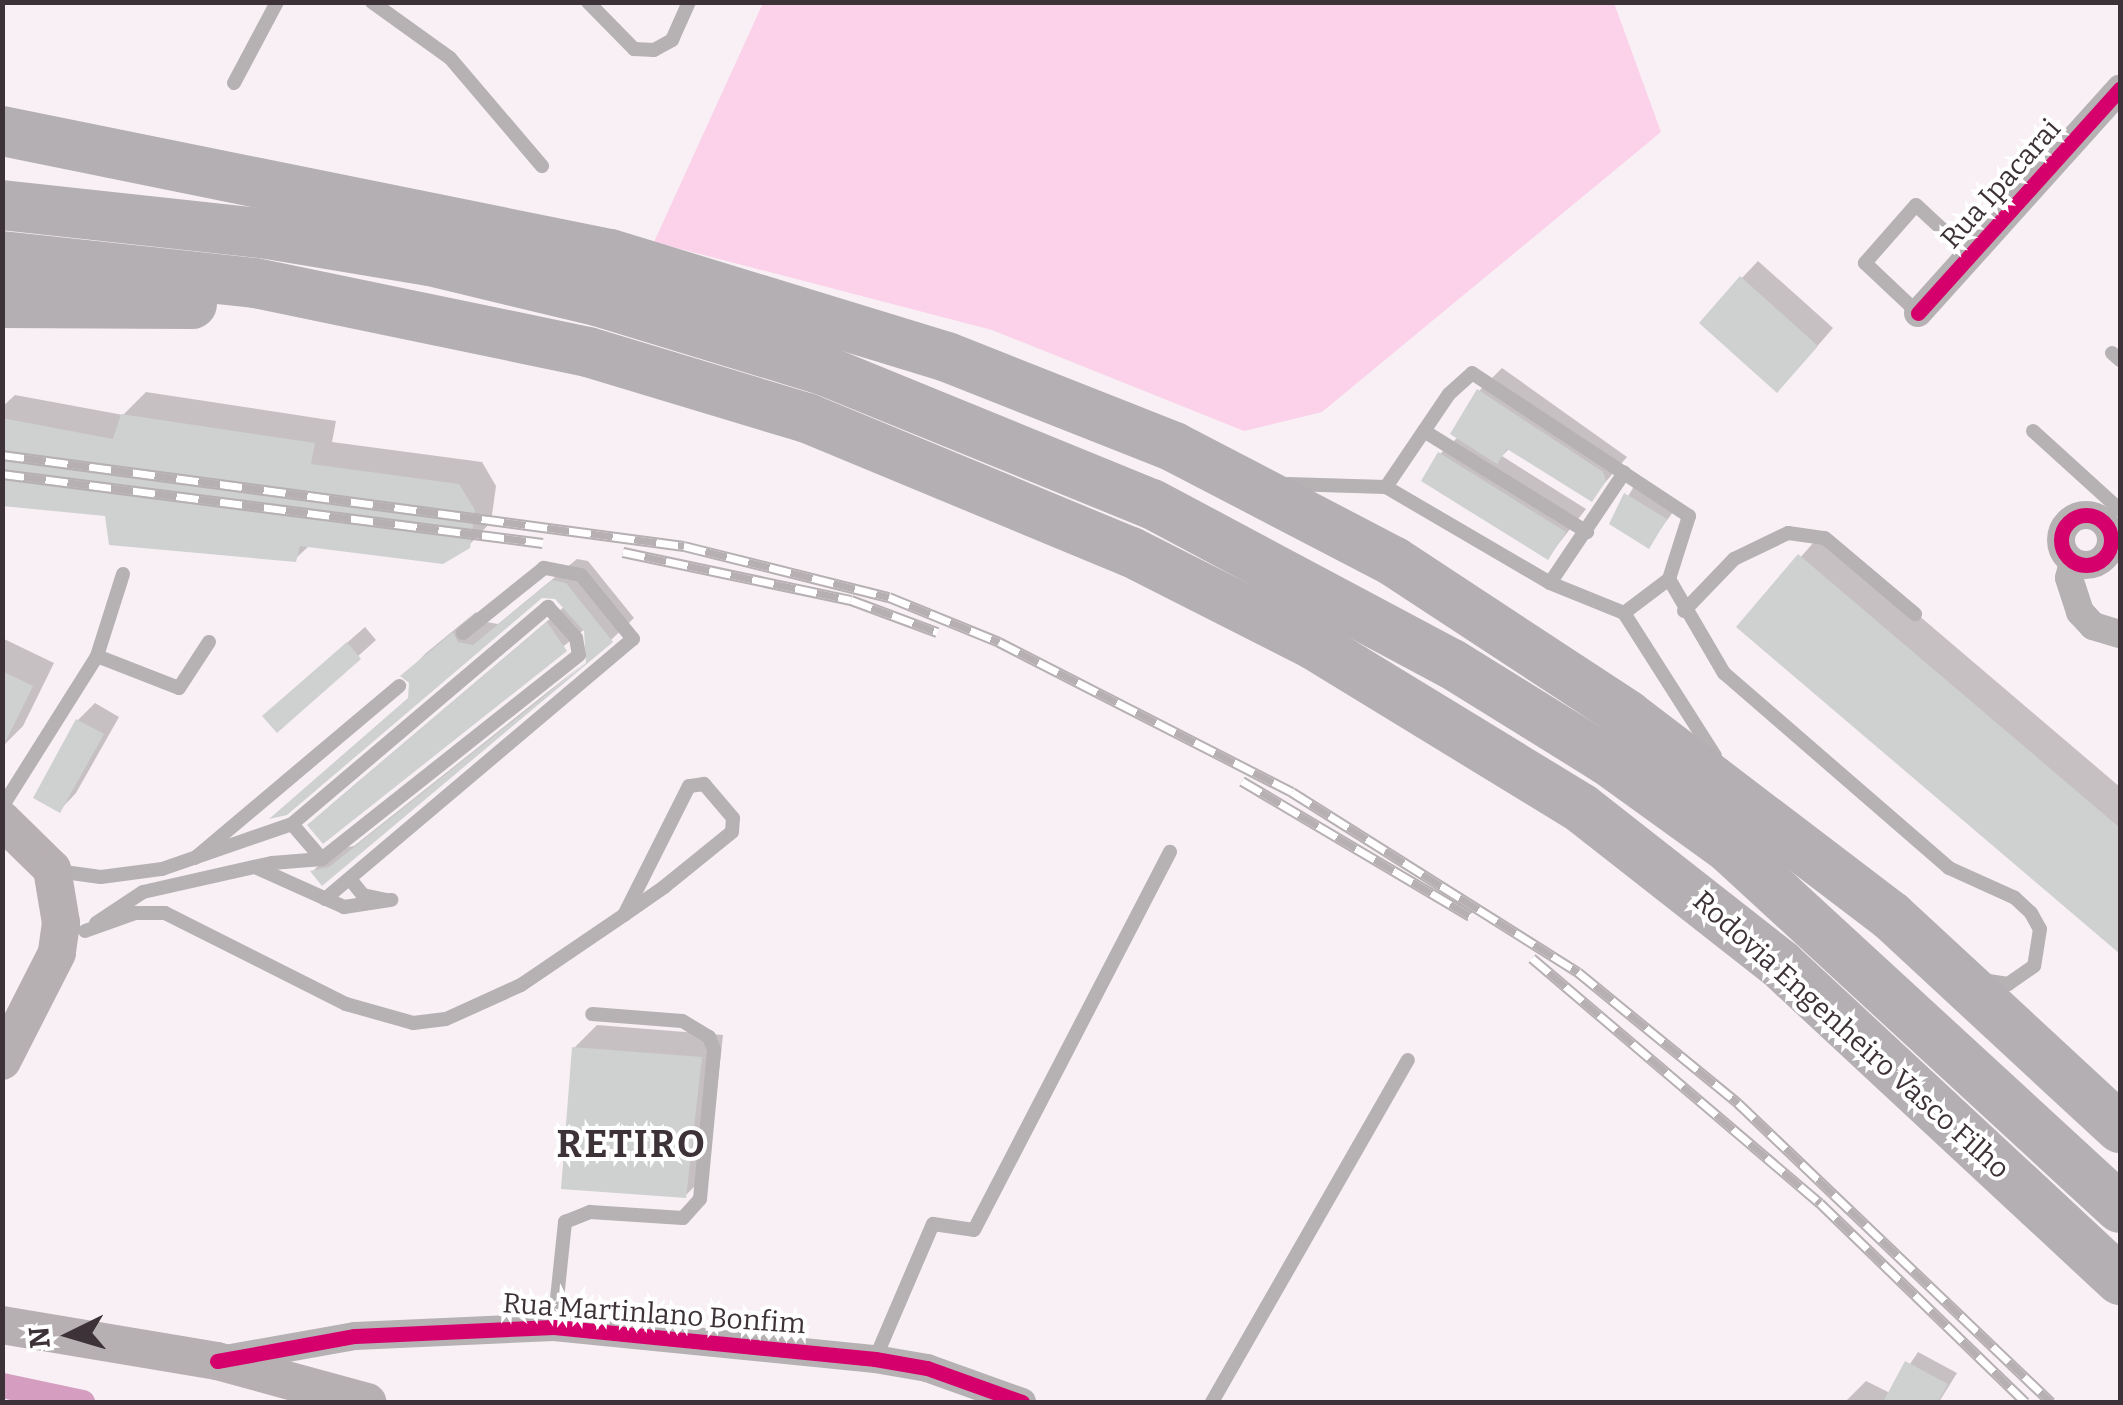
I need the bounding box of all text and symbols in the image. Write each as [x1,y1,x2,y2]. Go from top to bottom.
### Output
street label: Rua Ipacarai [1934,112,2068,256]
street label: Rodovia Engenheiro Vasco Filho [1686,884,2016,1186]
district label: RETIRO [557,1122,707,1168]
north arrow [20,1285,120,1385]
street label: Rua Martinlano Bonfim [501,1287,807,1341]
text: N [22,1325,57,1350]

